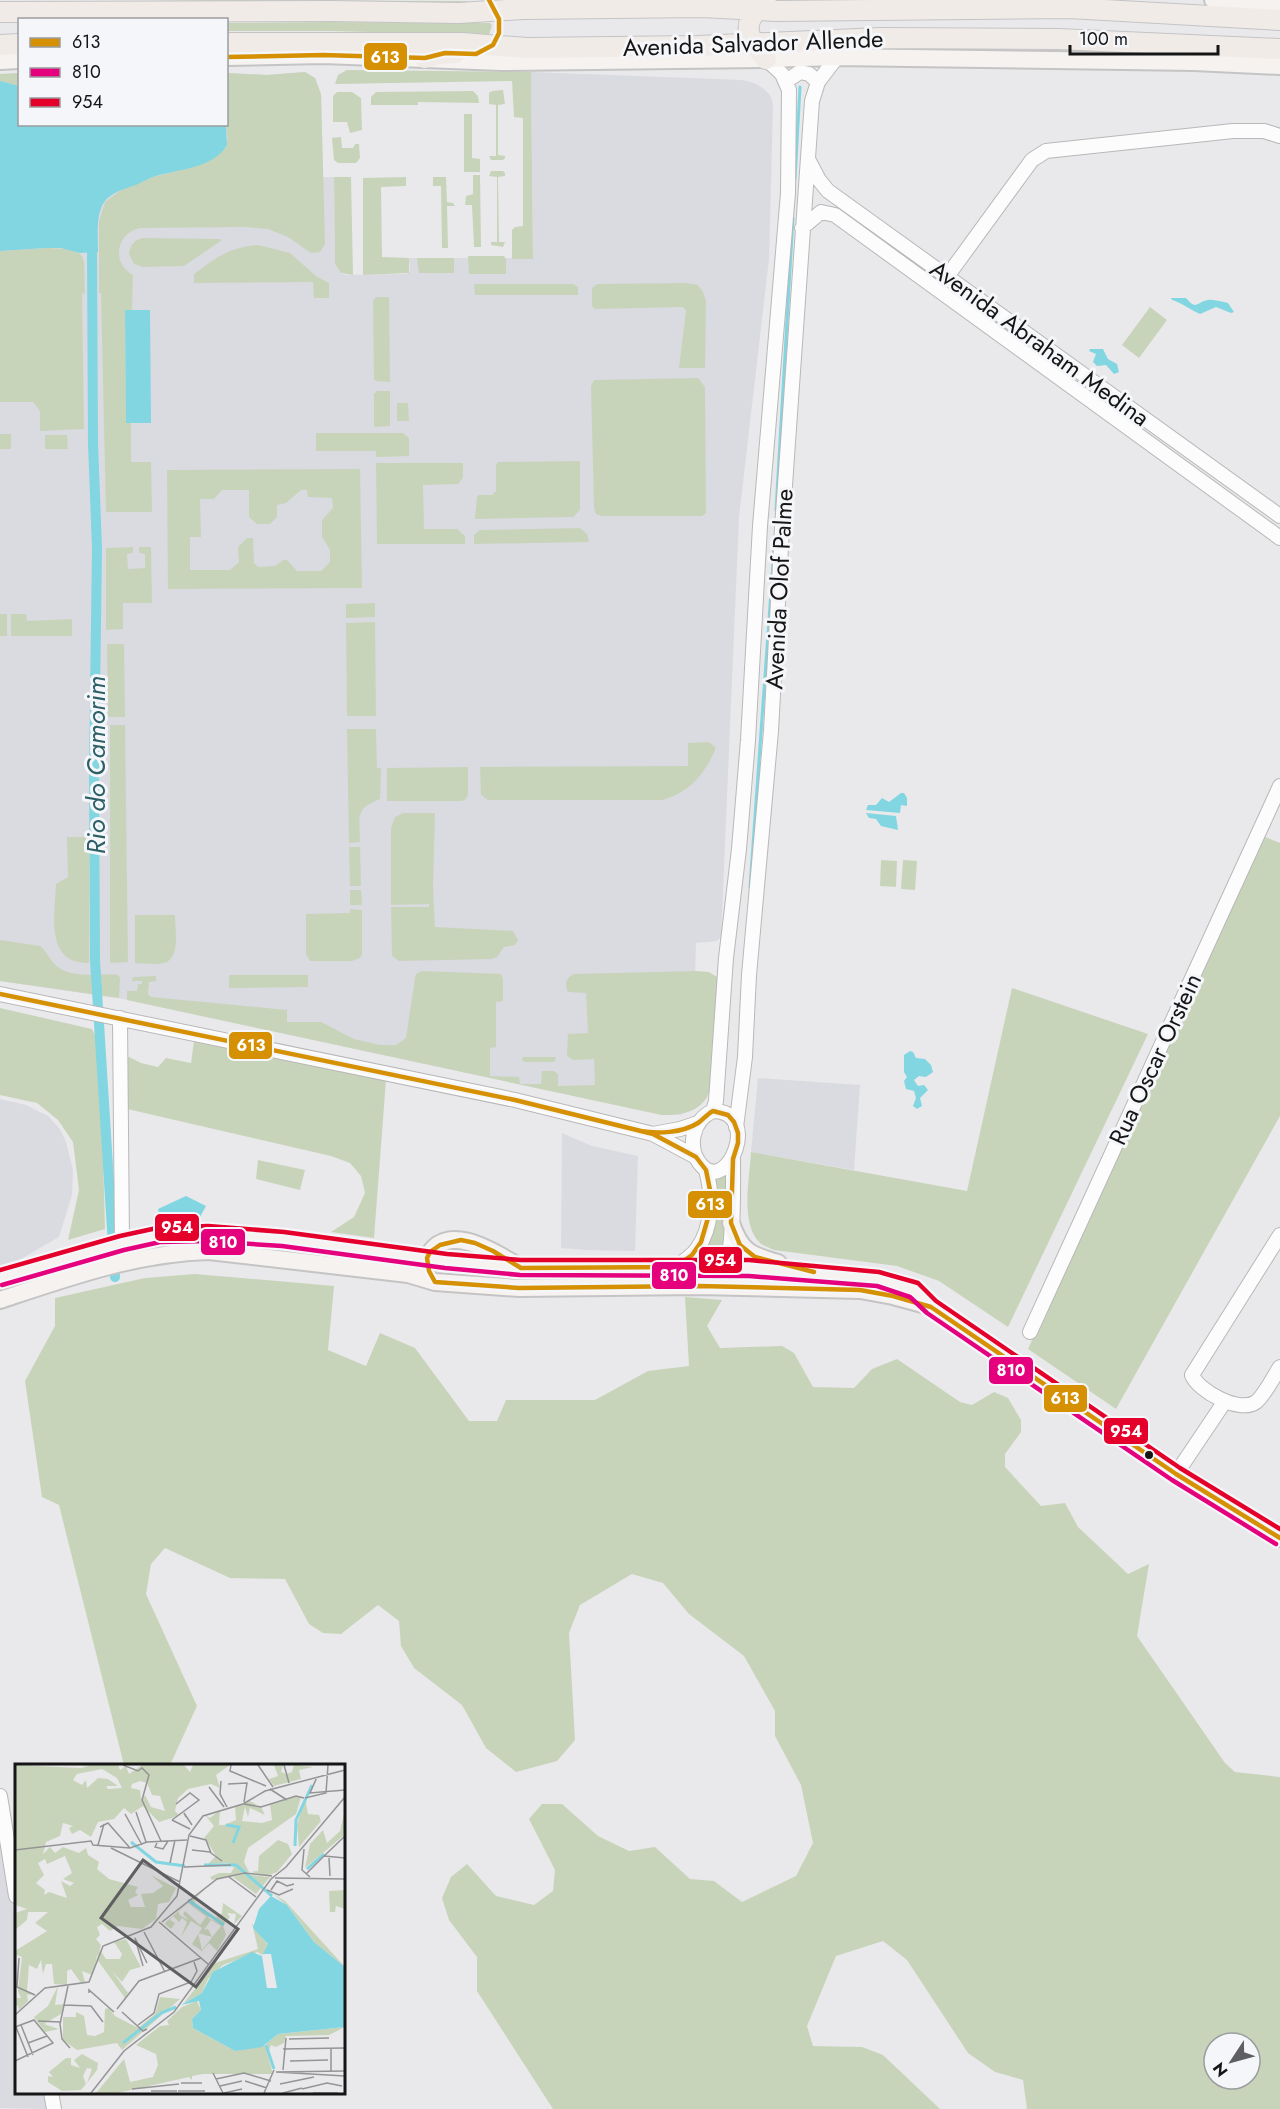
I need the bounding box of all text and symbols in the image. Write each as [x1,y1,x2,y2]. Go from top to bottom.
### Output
legend [18,18,228,126]
scale bar [1070,18,1218,56]
street label: Avenida Salvador Allende [622,21,884,65]
text: 100 m [1079,26,1128,52]
text: 613 [72,29,100,55]
line badge: 613 [363,42,408,71]
text: 613 [371,46,399,69]
text: 810 [72,59,101,85]
text: 954 [72,89,103,115]
street label: Avenida Abraham Medina [923,251,1157,435]
street label: Avenida Olof Palme [756,488,802,690]
water label: Rio do Camorim [77,676,115,854]
street label: Rua Oscar Orstein [1100,967,1210,1151]
line badge: 613 [228,1031,273,1060]
text: 613 [237,1034,265,1057]
line badge: 613 [687,1190,733,1219]
text: 613 [696,1193,724,1216]
line badge: 954 [154,1213,200,1242]
text: 954 [161,1216,193,1239]
line badge: 810 [200,1228,246,1256]
text: 810 [209,1231,237,1254]
line badge: 954 [698,1246,743,1274]
text: 954 [704,1249,736,1272]
line badge: 810 [651,1261,697,1290]
text: 810 [660,1264,688,1287]
line badge: 810 [988,1356,1034,1385]
text: 810 [997,1359,1025,1382]
line badge: 613 [1043,1384,1088,1413]
text: 613 [1051,1387,1079,1410]
line badge: 954 [1103,1417,1149,1445]
text: 954 [1110,1420,1142,1443]
unlabelled marker [1143,1449,1155,1461]
inset map [15,1764,345,2094]
north arrow [1202,2031,1262,2091]
text: N [1207,2058,1233,2081]

